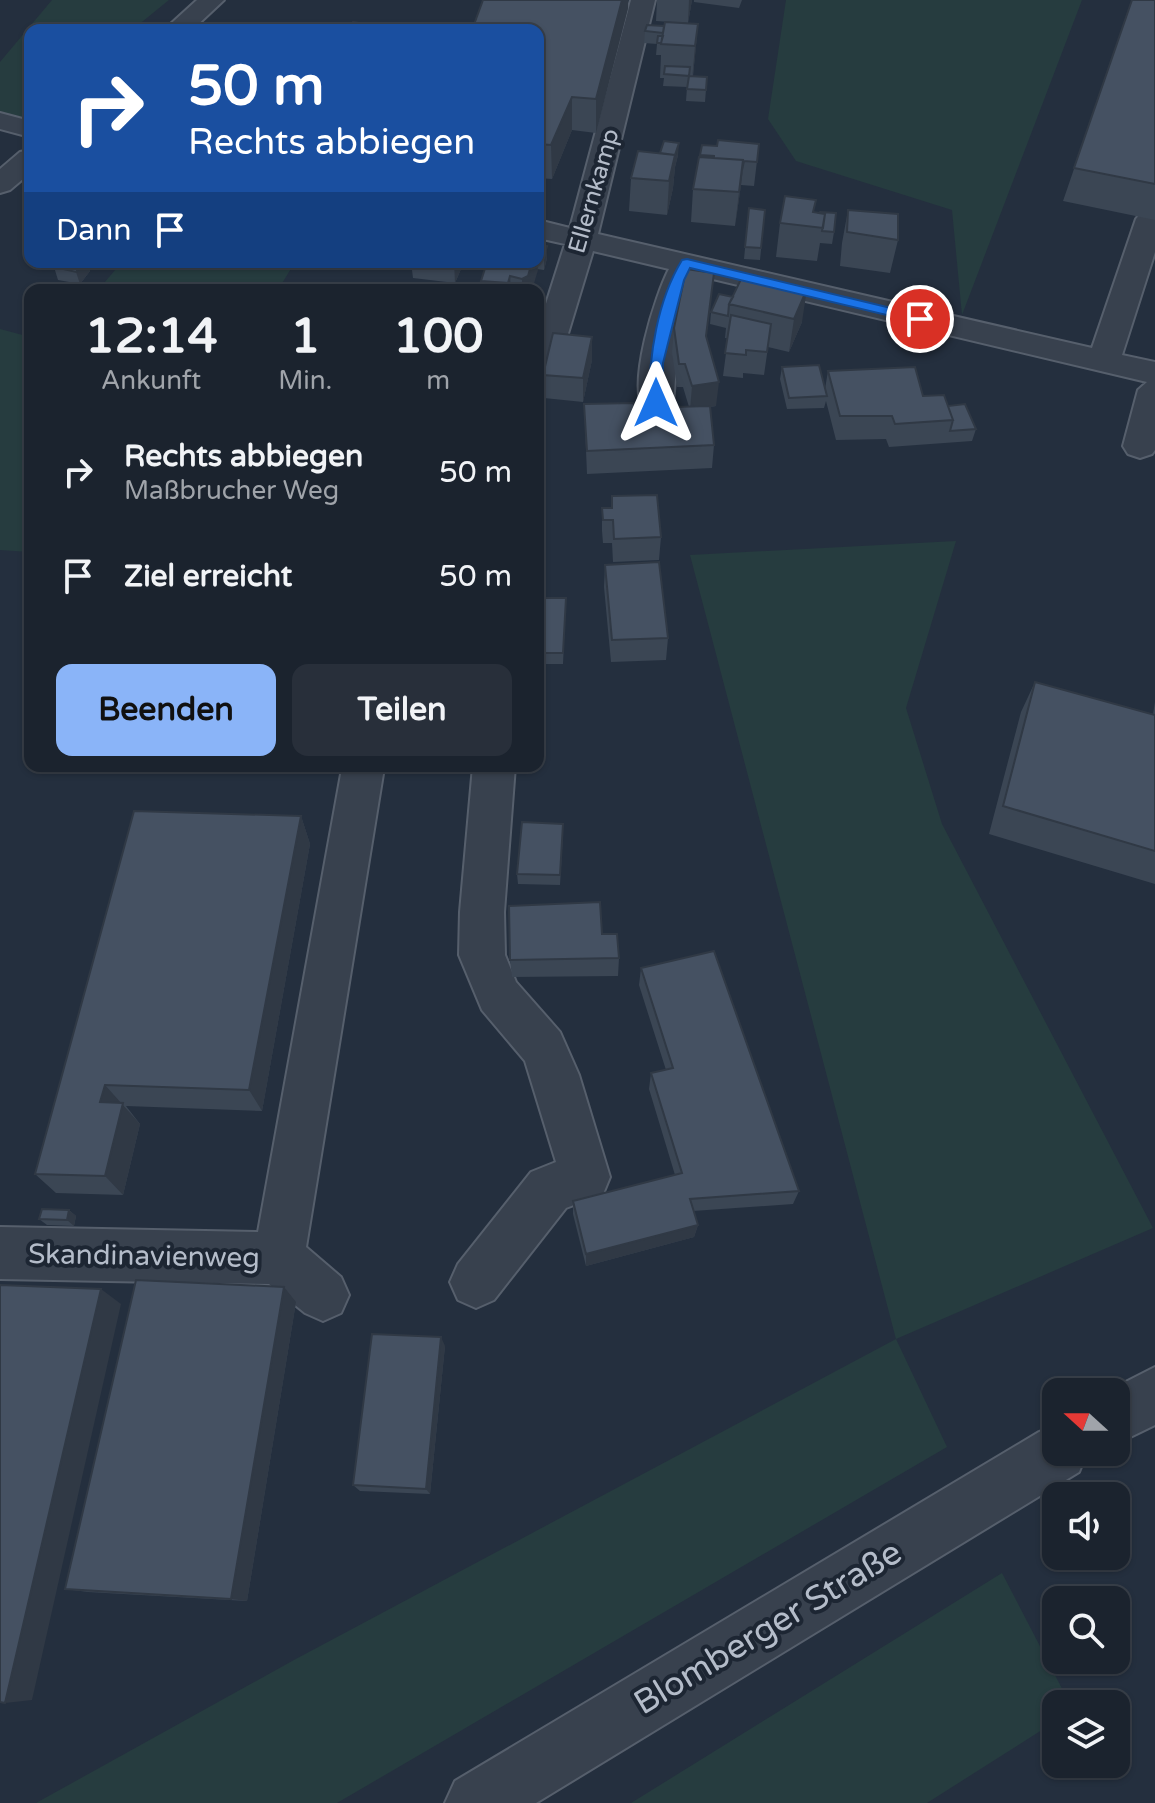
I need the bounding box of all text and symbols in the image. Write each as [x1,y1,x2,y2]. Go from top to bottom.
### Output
text: 50 m [188,53,324,120]
icon: right [56,56,160,160]
text: Rechts abbiegen [188,121,475,164]
street label: Ellernkamp [562,125,626,257]
icon: arrive [148,208,192,252]
text: Dann [56,212,132,249]
pin [886,285,954,353]
icon: arrive [898,297,942,341]
text: 12:14 [85,308,218,366]
text: 1 [290,308,320,366]
text: 100 [393,308,483,366]
position arrow [614,361,698,445]
text: Ankunft [101,365,201,396]
text: Min. [278,365,332,396]
text: m [426,365,450,396]
text: Rechts abbiegen [124,438,363,475]
icon: right [56,450,100,494]
text: 50 m [439,454,512,491]
text: Maßbrucher Weg [124,475,339,506]
icon: arrive [56,554,100,598]
text: Ziel erreicht [124,558,292,595]
text: 50 m [439,558,512,595]
button: Beenden [56,664,276,756]
button: Teilen [292,664,512,756]
street label: Skandinavienweg [28,1237,260,1275]
north arrow [1042,1378,1130,1466]
map controls [1042,1378,1130,1778]
button: sound [1042,1482,1130,1570]
street label: Blomberger Straße [627,1532,909,1724]
button: search [1042,1586,1130,1674]
button: layers [1042,1690,1130,1778]

